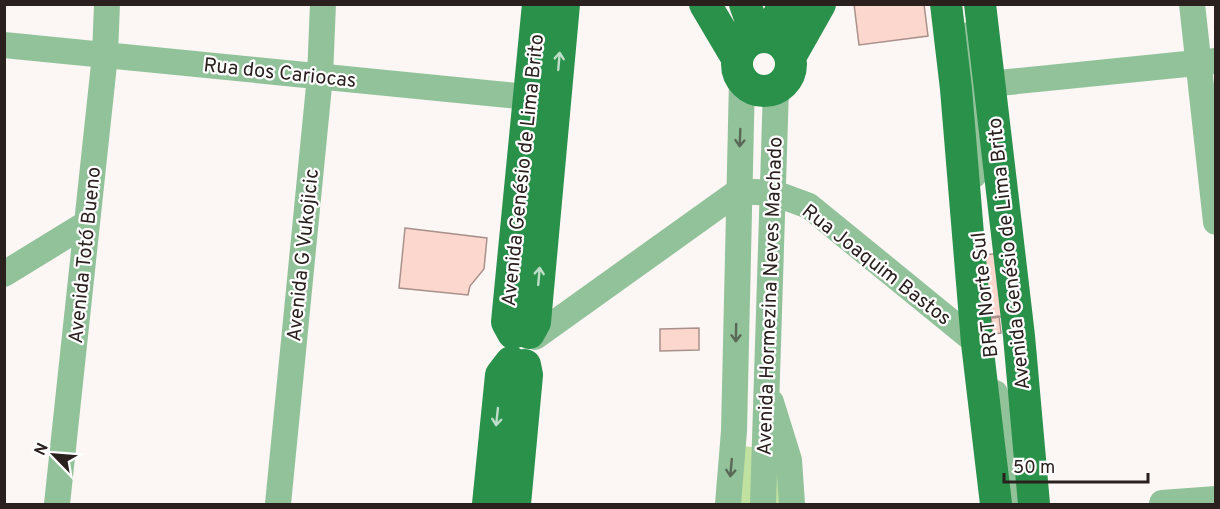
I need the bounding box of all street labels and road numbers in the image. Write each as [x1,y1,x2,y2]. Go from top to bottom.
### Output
street label: Avenida Genésio de Lima Brito [497,33,551,308]
street label: Rua dos Cariocas [202,53,358,95]
street label: Avenida Genésio de Lima Brito [983,116,1037,391]
street label: Avenida Hormezina Neves Machado [752,136,790,456]
street label: Avenida Totó Bueno [64,165,108,345]
street label: Avenida G Vukojicic [282,168,326,343]
street label: Rua Joaquim Bastos [796,199,956,332]
street label: BRT Norte Sul [966,231,1006,359]

